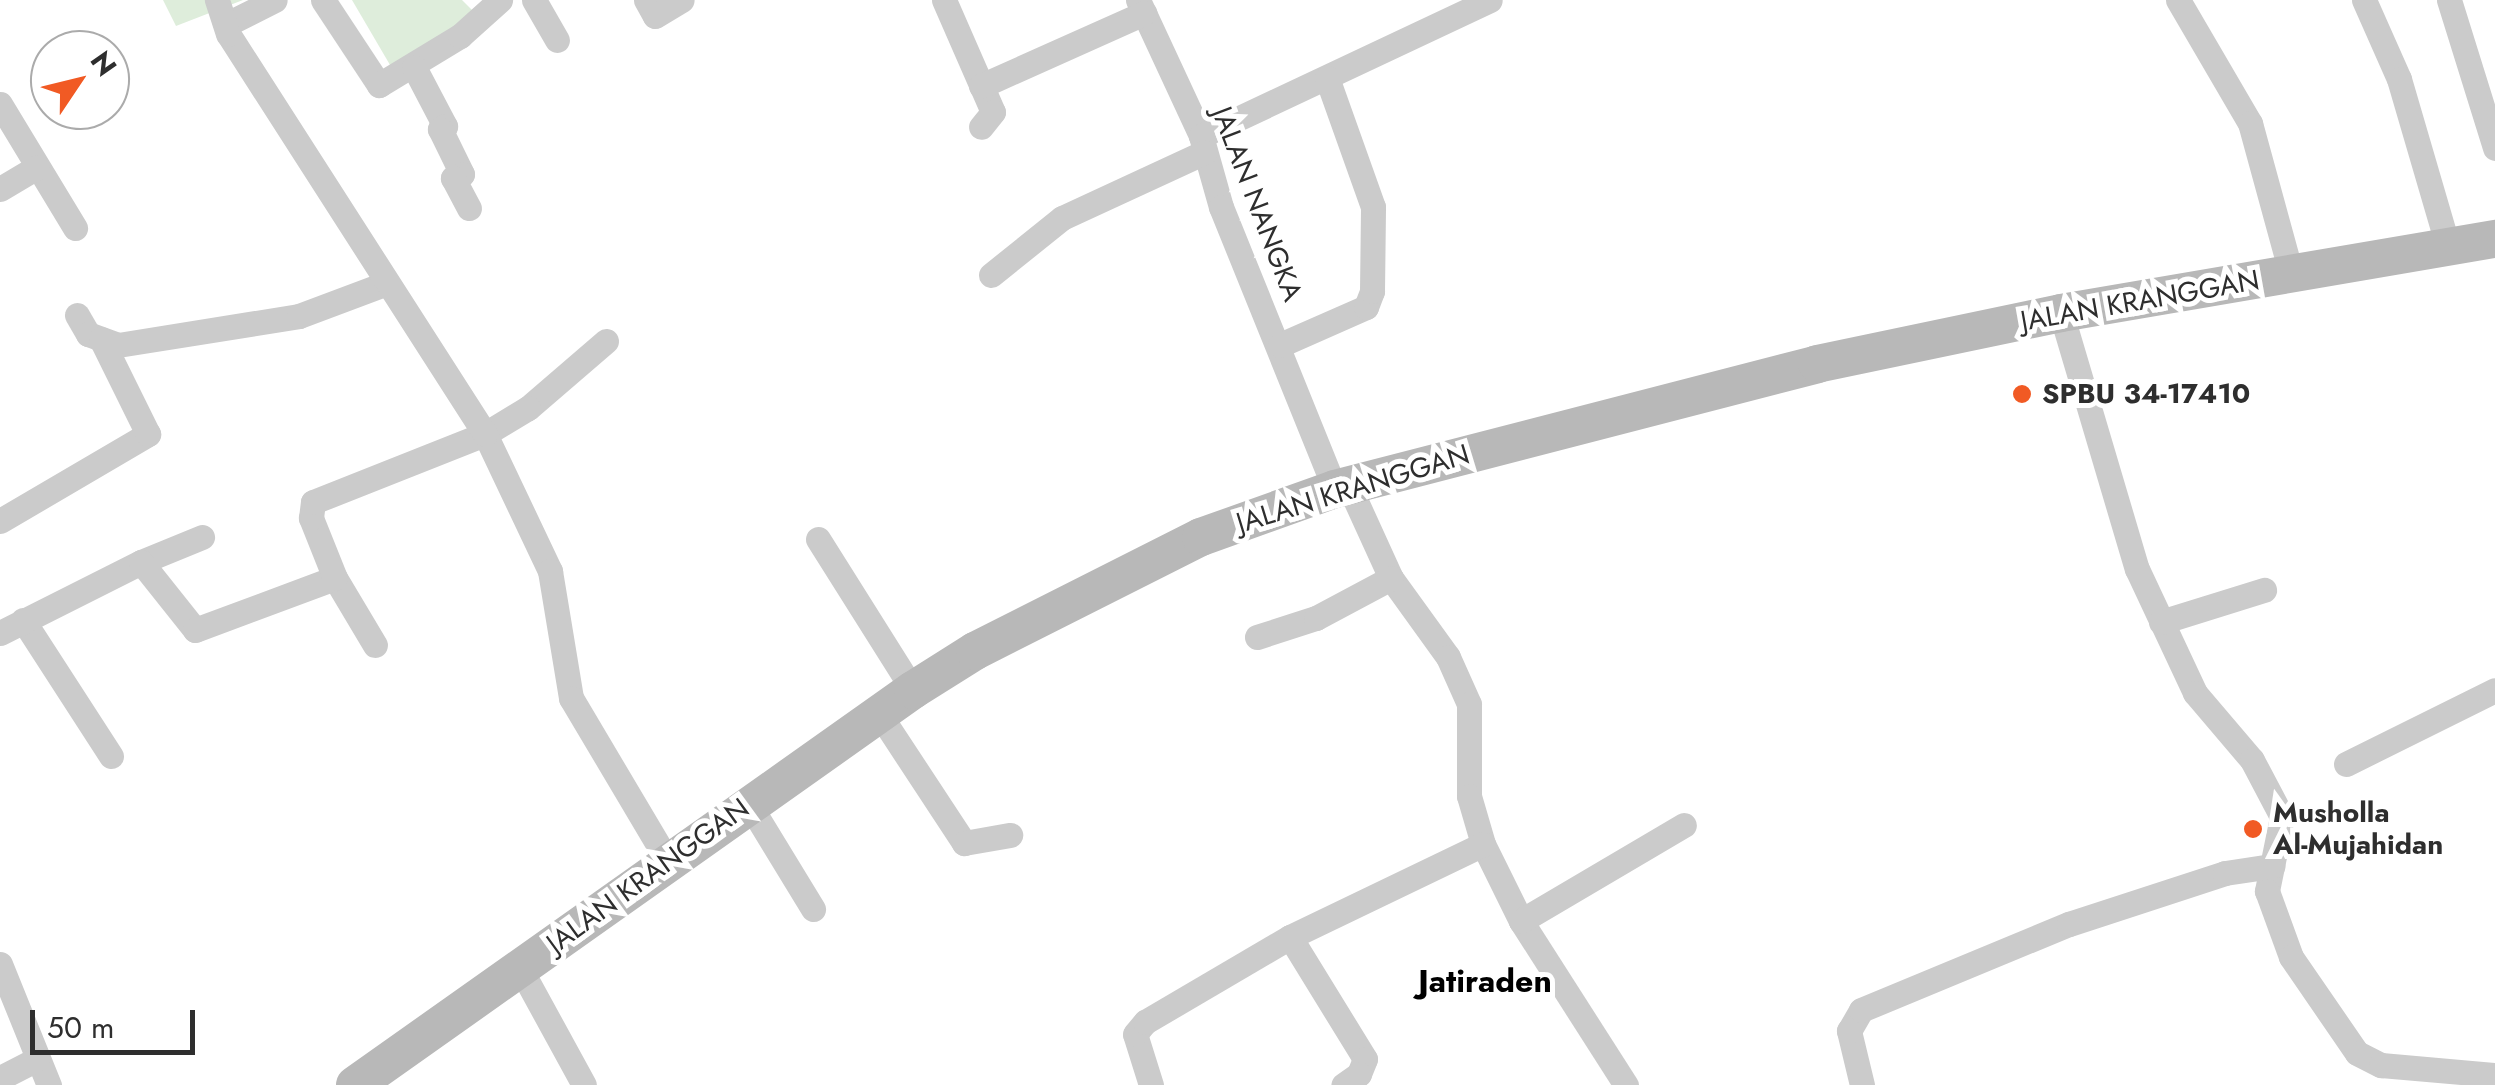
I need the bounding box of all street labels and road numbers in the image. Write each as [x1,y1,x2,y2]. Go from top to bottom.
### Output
street label: JALAN NANGKA [1205,102,1309,306]
street label: JALAN KRANGGAN [2018,263,2262,339]
street label: JALAN KRANGGAN [1233,438,1473,540]
street label: JALAN KRANGGAN [540,791,756,961]

